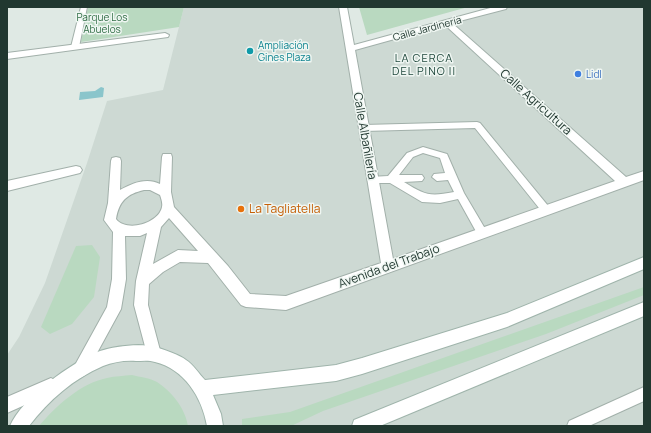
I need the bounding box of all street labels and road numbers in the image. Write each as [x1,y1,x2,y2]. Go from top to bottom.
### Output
street label: Calle Jardinería [391,12,463,44]
street label: Calle Agricultura [497,65,576,139]
street label: Calle Albañilería [349,91,382,181]
street label: Avenida del Trabajo [336,239,442,292]

